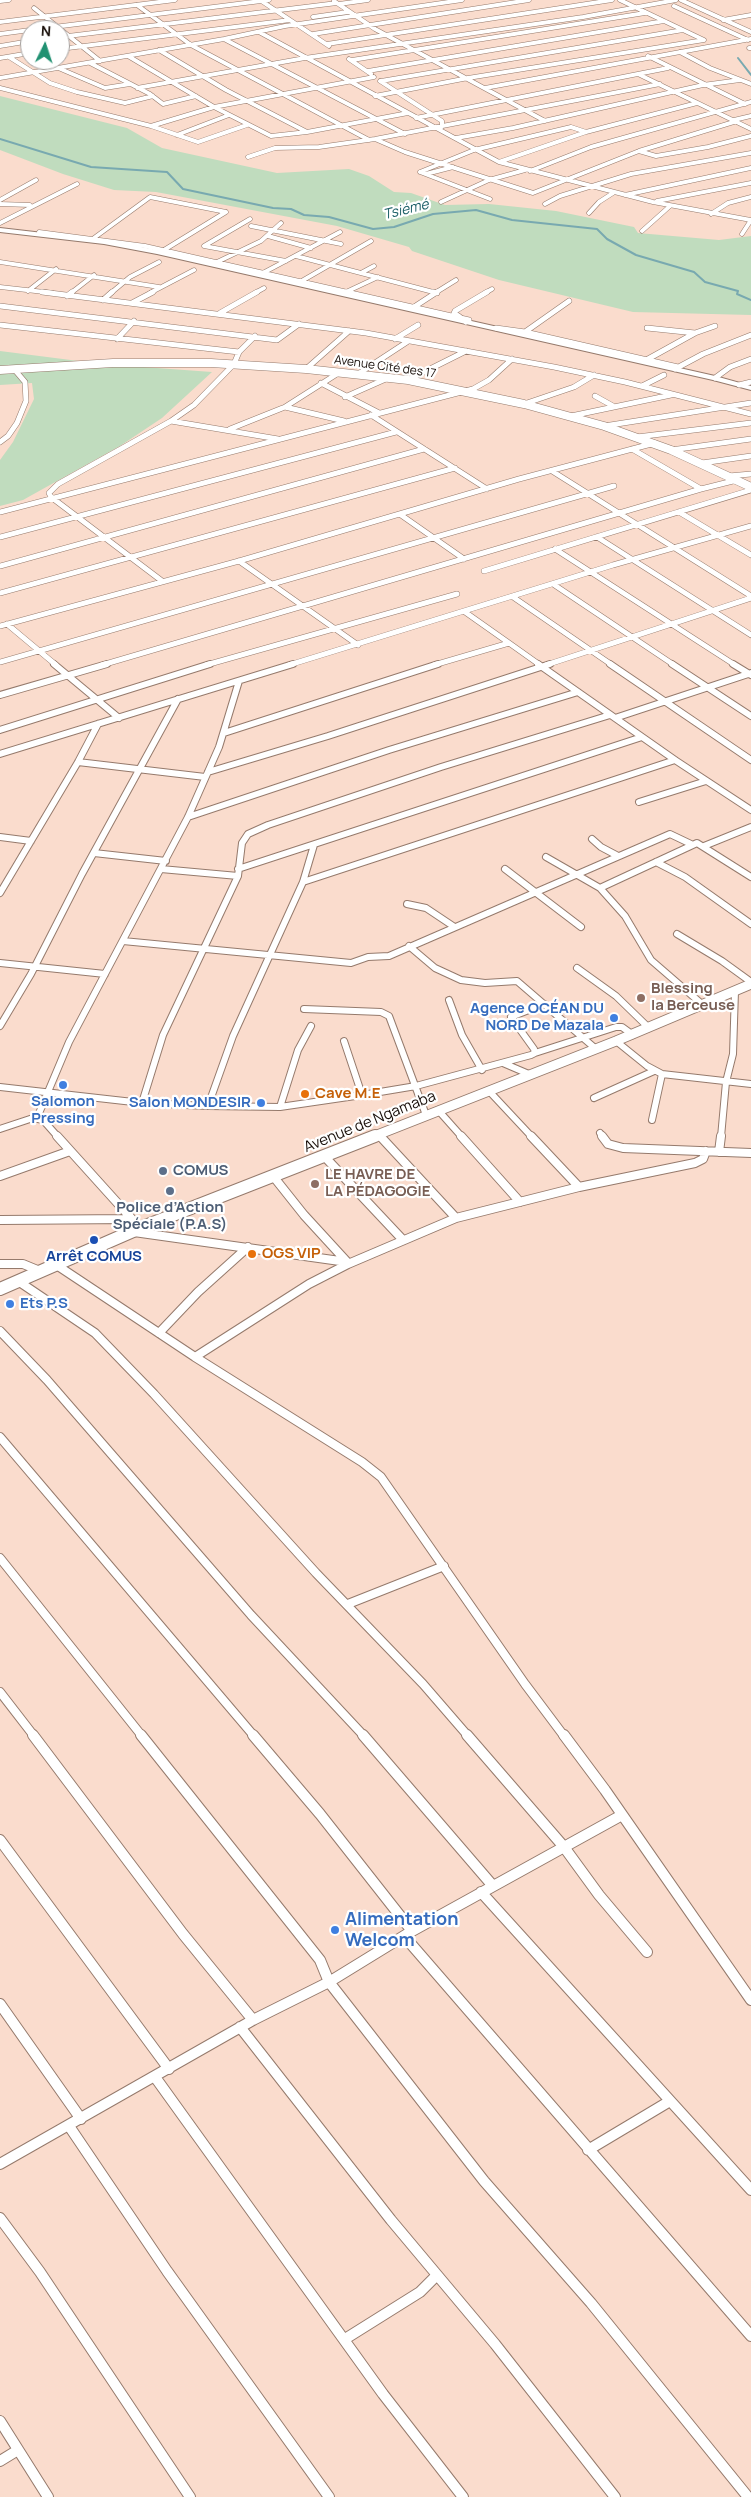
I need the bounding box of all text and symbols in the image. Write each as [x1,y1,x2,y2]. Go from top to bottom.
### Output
north arrow [20,20,70,70]
text: N [40,21,52,40]
water label: Tsiémé [382,196,430,224]
street label: Avenue Cité des 17 [333,353,437,381]
place label: Blessing la Berceuse [651,980,735,1015]
marker: Blessing la Berceuse [635,992,647,1004]
place label: Agence OCÉAN DU NORD De Mazala [470,1000,604,1035]
marker: Agence OCÉAN DU NORD De Mazala [608,1012,620,1024]
marker: Salomon Pressing [57,1079,69,1091]
place label: Cave M.E [315,1085,381,1103]
street label: Avenue de Ngamaba [301,1087,439,1157]
marker: Cave M.E [299,1088,311,1100]
place label: Salomon Pressing [31,1093,95,1128]
place label: Salon MONDESIR [129,1094,251,1112]
marker: Salon MONDESIR [255,1097,267,1109]
place label: COMUS [173,1162,228,1180]
marker: COMUS [157,1165,169,1177]
place label: LE HAVRE DE LA PÉDAGOGIE [325,1166,431,1201]
marker: LE HAVRE DE LA PÉDAGOGIE [309,1178,321,1190]
marker: Police d’Action Spéciale (P.A.S) [164,1185,176,1197]
place label: Police d’Action Spéciale (P.A.S) [113,1199,227,1234]
marker: Arrêt COMUS [88,1234,100,1246]
place label: OGS VIP [262,1245,320,1263]
place label: Arrêt COMUS [46,1248,142,1266]
marker: OGS VIP [246,1248,258,1260]
place label: Ets P.S [20,1295,68,1313]
marker: Ets P.S [4,1298,16,1310]
place label: Alimentation Welcom [345,1909,458,1952]
marker: Alimentation Welcom [329,1924,341,1936]

